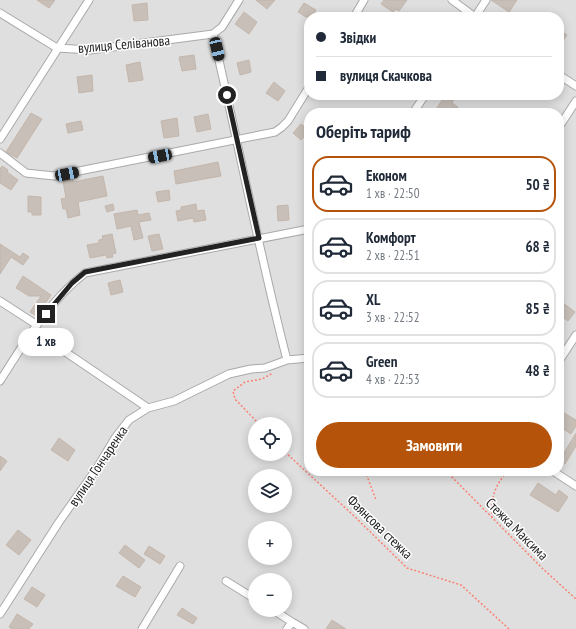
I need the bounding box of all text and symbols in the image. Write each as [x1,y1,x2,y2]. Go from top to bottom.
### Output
text: Звідки [340,28,376,47]
street label: вулиця Селіванова [77,31,171,57]
car [208,36,226,62]
text: вулиця Скачкова [340,66,432,85]
route start [218,86,236,104]
text: Оберіть тариф [316,120,411,143]
car [147,148,173,164]
car [54,166,80,182]
icon: car [318,166,354,202]
text: Економ [366,166,407,185]
text: 50 ₴ [525,175,550,194]
text: 1 хв · 22:50 [366,185,420,202]
icon: car [318,228,354,264]
text: Комфорт [366,228,416,247]
text: 68 ₴ [525,237,550,256]
text: 2 хв · 22:51 [366,247,420,264]
icon: car [318,290,354,326]
text: XL [366,290,380,309]
text: 85 ₴ [525,299,550,318]
route end [37,305,55,323]
text: 3 хв · 22:52 [366,309,420,326]
callout: 1 хв [18,328,74,356]
text: 1 хв [36,333,56,350]
icon: car [318,352,354,388]
text: Green [366,352,398,371]
text: 48 ₴ [525,361,550,380]
text: 4 хв · 22:53 [366,371,420,388]
map controls [248,417,292,617]
button: locate [248,417,292,461]
street label: вулиця Гончаренка [65,422,131,510]
button: Замовити [316,422,552,468]
button: layers [248,469,292,513]
street label: Фаянсова стежка [343,491,417,563]
street label: Стежка Максима [482,494,552,564]
button: + [248,521,292,565]
button: − [248,573,292,617]

